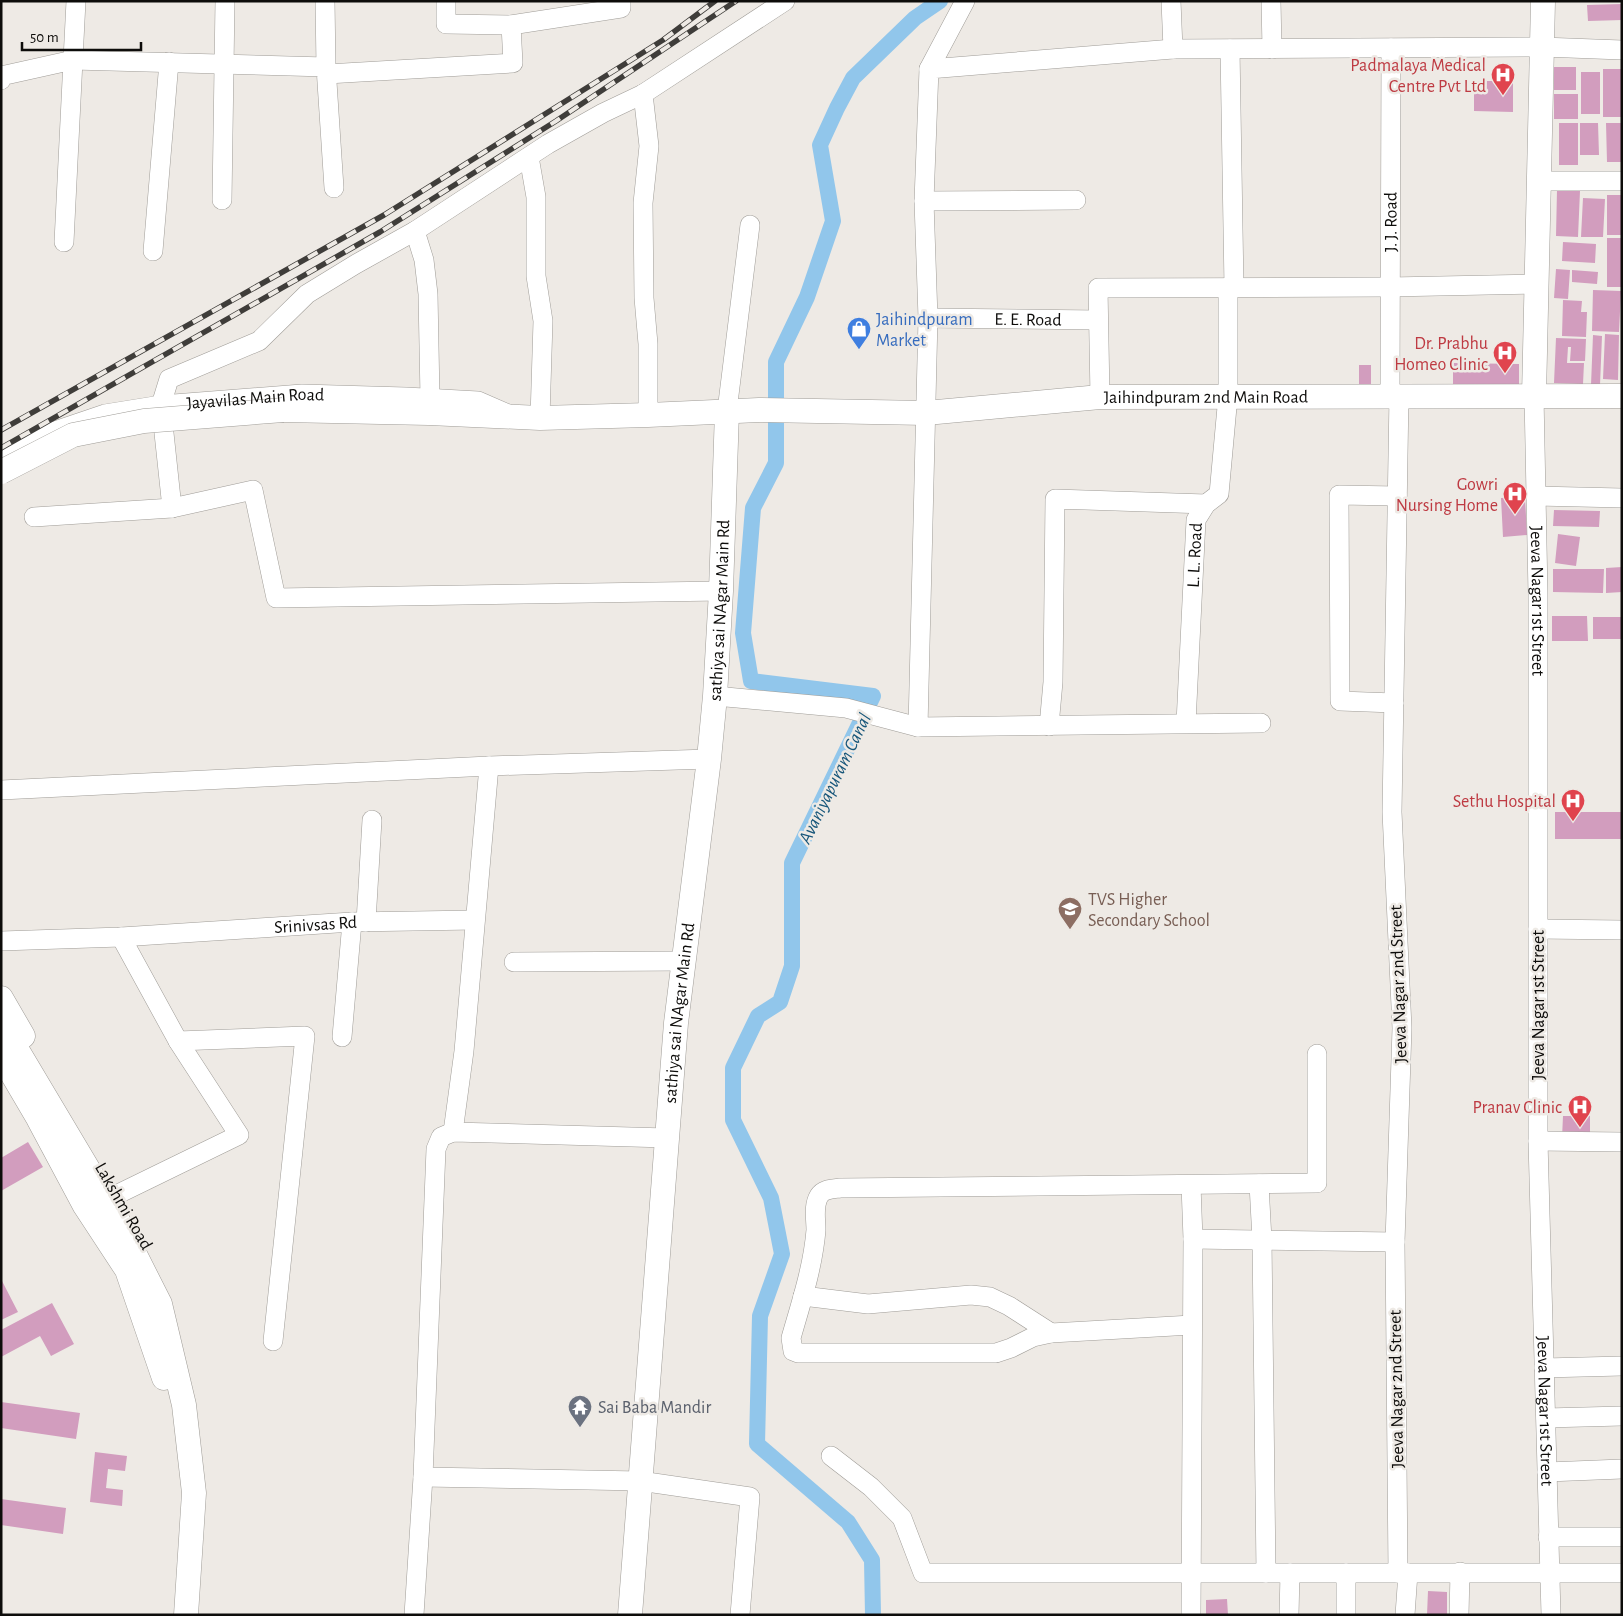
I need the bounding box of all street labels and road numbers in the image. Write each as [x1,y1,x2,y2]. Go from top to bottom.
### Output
street label: J. J. Road [1382,192,1401,252]
street label: E. E. Road [994,311,1062,330]
street label: Jayavilas Main Road [186,386,324,413]
street label: Jaihindpuram 2nd Main Road [1104,389,1308,407]
street label: sathiya sai NAgar Main Rd [707,519,733,702]
street label: L. L. Road [1185,522,1206,588]
street label: Jeeva Nagar 1st Street [1527,526,1546,676]
street label: Jeeva Nagar 2nd Street [1387,904,1411,1063]
street label: Srinivsas Rd [274,914,357,937]
street label: sathiya sai NAgar Main Rd [662,922,698,1104]
street label: Jeeva Nagar 1st Street [1530,930,1548,1080]
street label: Lakshmi Road [91,1160,155,1253]
street label: Jeeva Nagar 2nd Street [1387,1309,1407,1468]
street label: Jeeva Nagar 1st Street [1533,1336,1555,1487]

